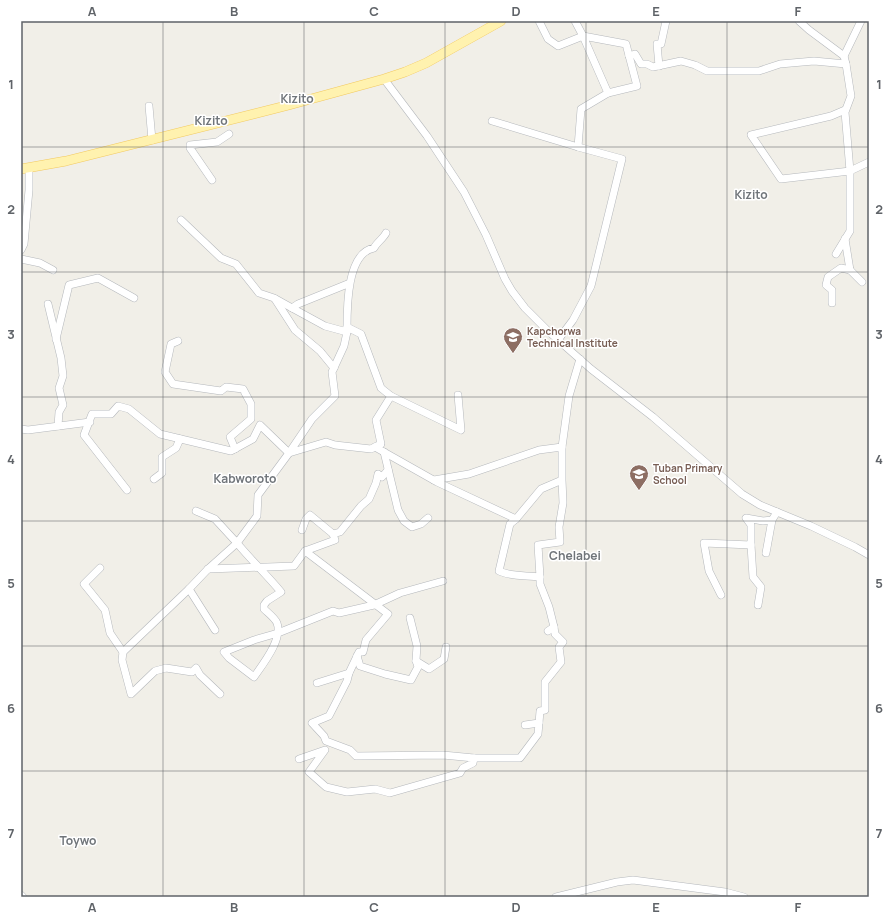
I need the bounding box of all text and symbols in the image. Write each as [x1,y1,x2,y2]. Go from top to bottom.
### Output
text: A [88,2,97,20]
text: B [230,2,238,20]
text: C [369,2,379,20]
text: D [511,2,521,20]
text: E [652,2,660,20]
text: F [795,2,802,20]
text: 1 [8,75,14,93]
text: 1 [876,75,882,93]
district label: Kizito [280,90,314,107]
district label: Kizito [194,112,228,129]
district label: Kizito [734,186,768,203]
text: 2 [7,200,15,218]
text: 2 [875,200,883,218]
place label: Kapchorwa Technical Institute [527,324,618,350]
text: 3 [7,325,15,343]
text: 3 [875,325,883,343]
school or university icon: Kapchorwa Technical Institute [502,326,524,354]
text: 4 [7,450,15,468]
text: 4 [875,450,883,468]
place label: Tuban Primary School [653,461,723,487]
school or university icon: Tuban Primary School [628,463,650,491]
district label: Kabworoto [213,470,277,487]
district label: Chelabei [549,547,601,564]
text: 5 [7,574,15,592]
text: 5 [875,574,883,592]
text: 6 [7,699,15,717]
text: 6 [875,699,883,717]
text: 7 [8,824,15,842]
text: 7 [876,824,883,842]
district label: Toywo [59,832,97,849]
text: A [88,898,97,916]
text: B [230,898,238,916]
text: C [369,898,379,916]
text: D [511,898,521,916]
text: E [652,898,660,916]
text: F [795,898,802,916]

